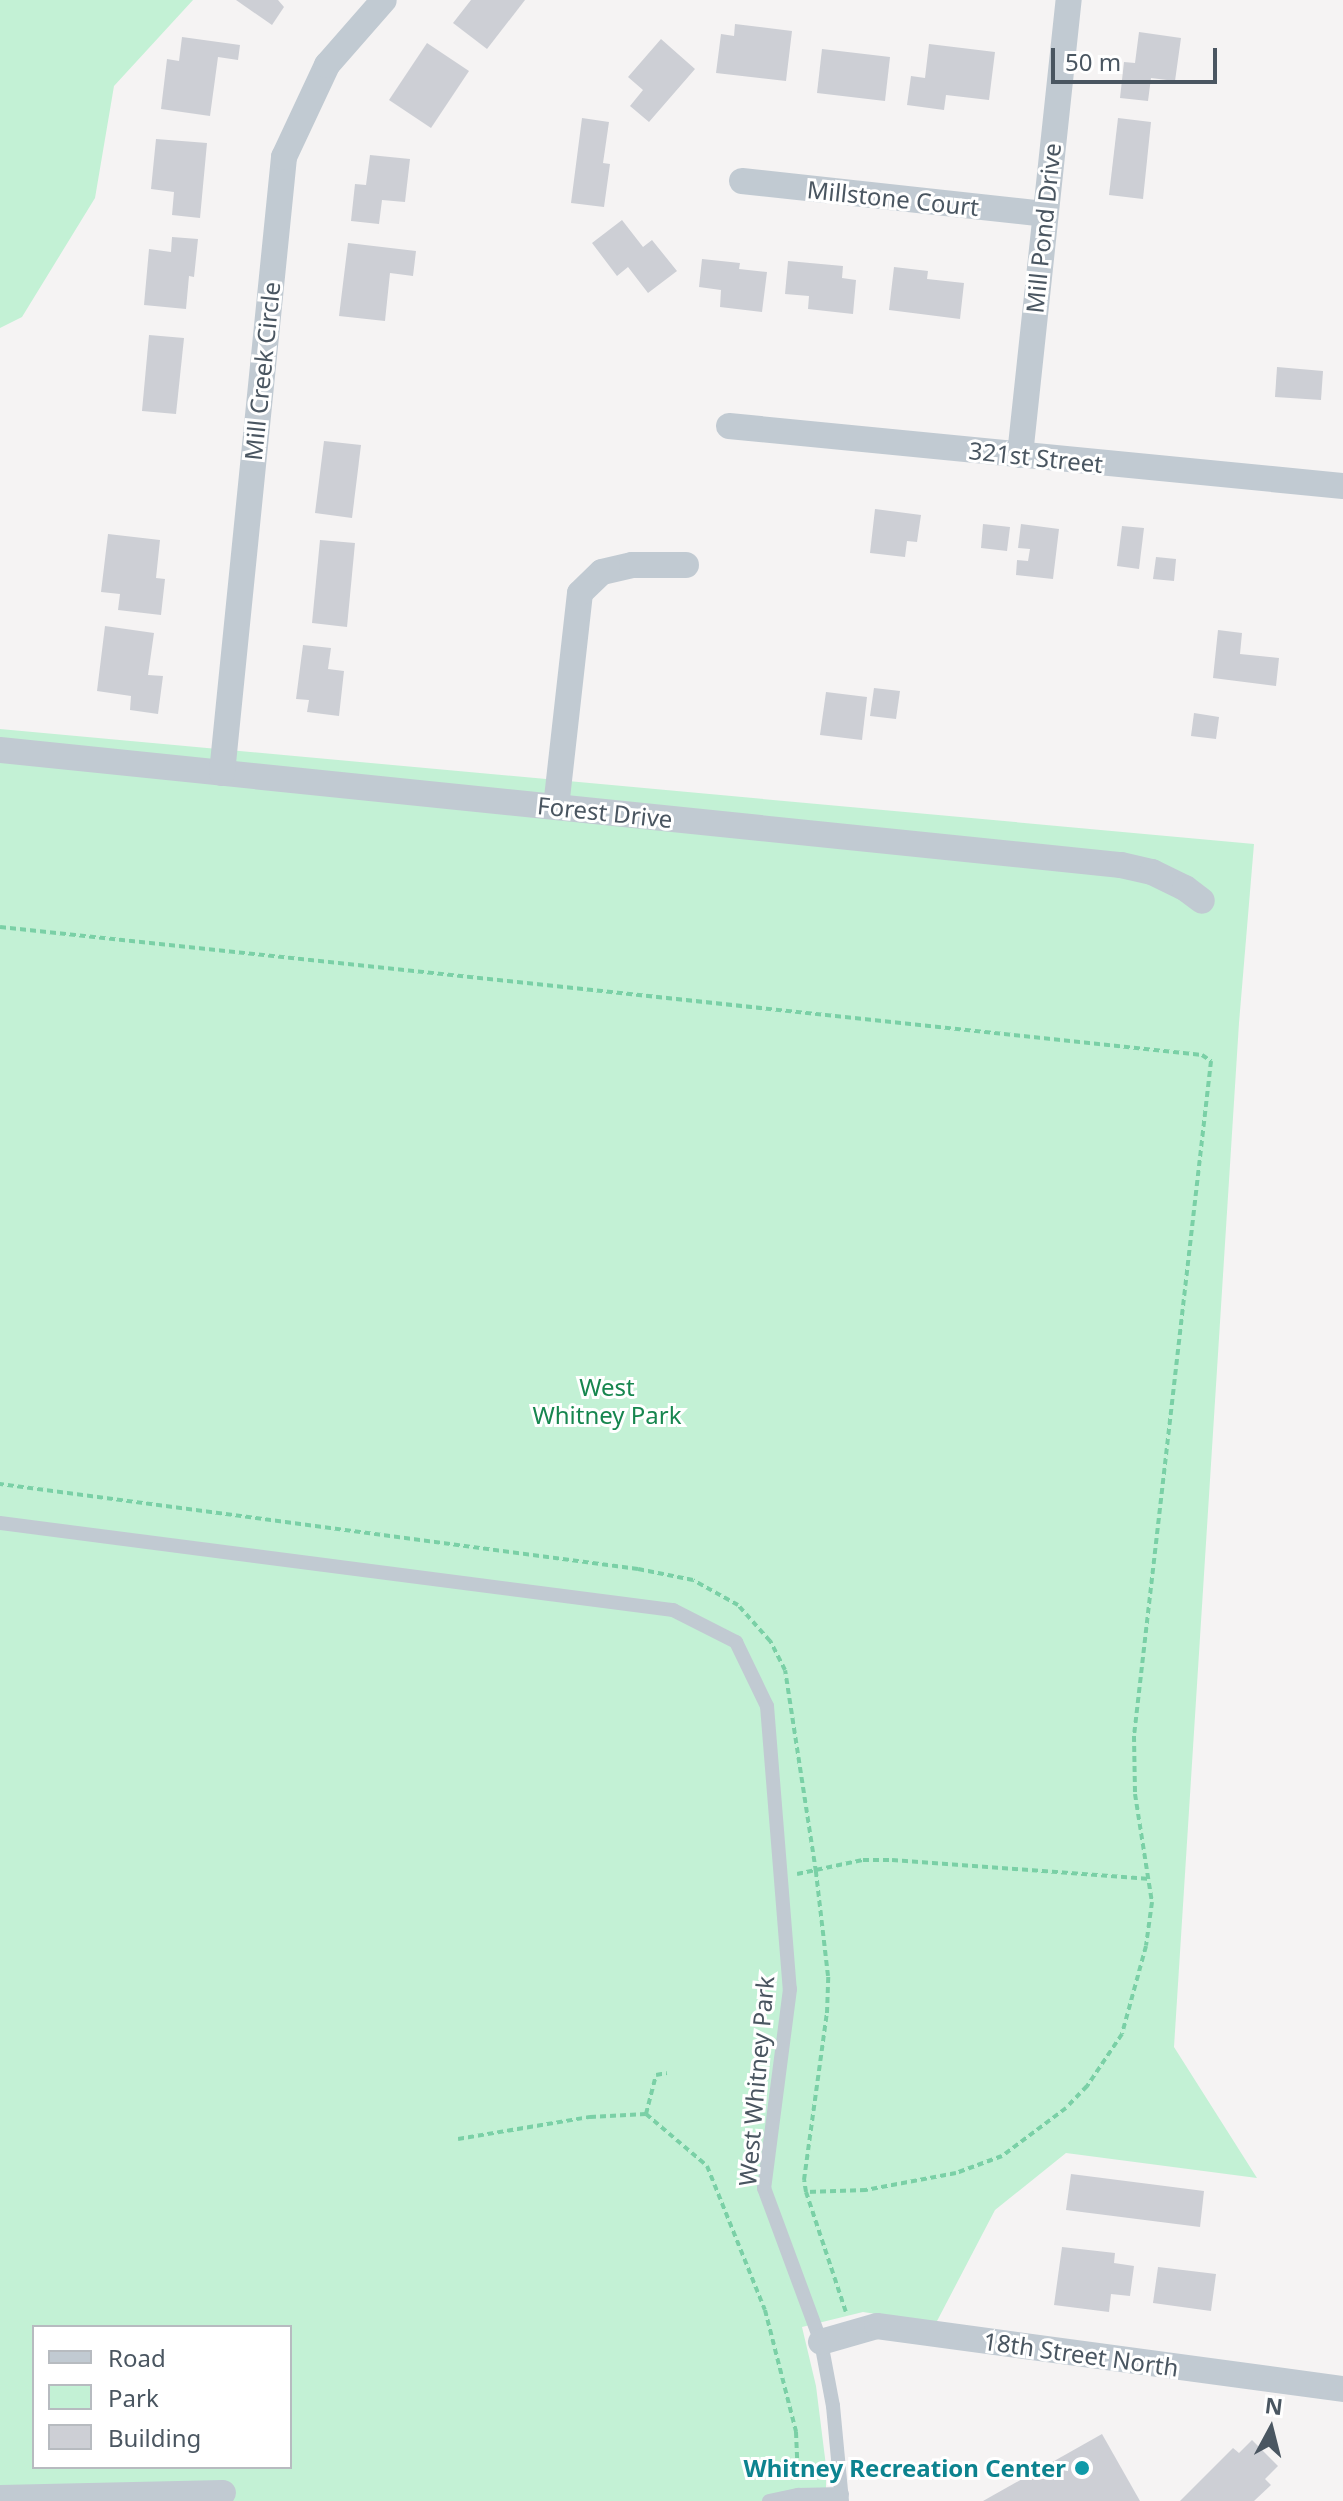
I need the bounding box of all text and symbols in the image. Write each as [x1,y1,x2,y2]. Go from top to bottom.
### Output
scale bar [1055,32,1221,82]
text: 50 m [1065,45,1121,78]
street label: Mill Pond Drive [1020,142,1066,314]
street label: Millstone Court [806,175,980,221]
street label: Mill Creek Circle [238,280,286,462]
street label: 321st Street [968,436,1104,478]
street label: Forest Drive [536,791,674,833]
park label: West Whitney Park [532,1373,682,1429]
street label: West Whitney Park [732,1975,780,2187]
legend [32,2325,292,2469]
street label: 18th Street North [982,2326,1180,2382]
text: Road [108,2341,166,2374]
text: Park [108,2381,159,2414]
north arrow [1231,2389,1311,2469]
text: N [1263,2389,1285,2421]
text: Building [108,2421,201,2454]
place label: Whitney Recreation Center [744,2454,1066,2482]
marker: Whitney Recreation Center [1073,2459,1091,2477]

